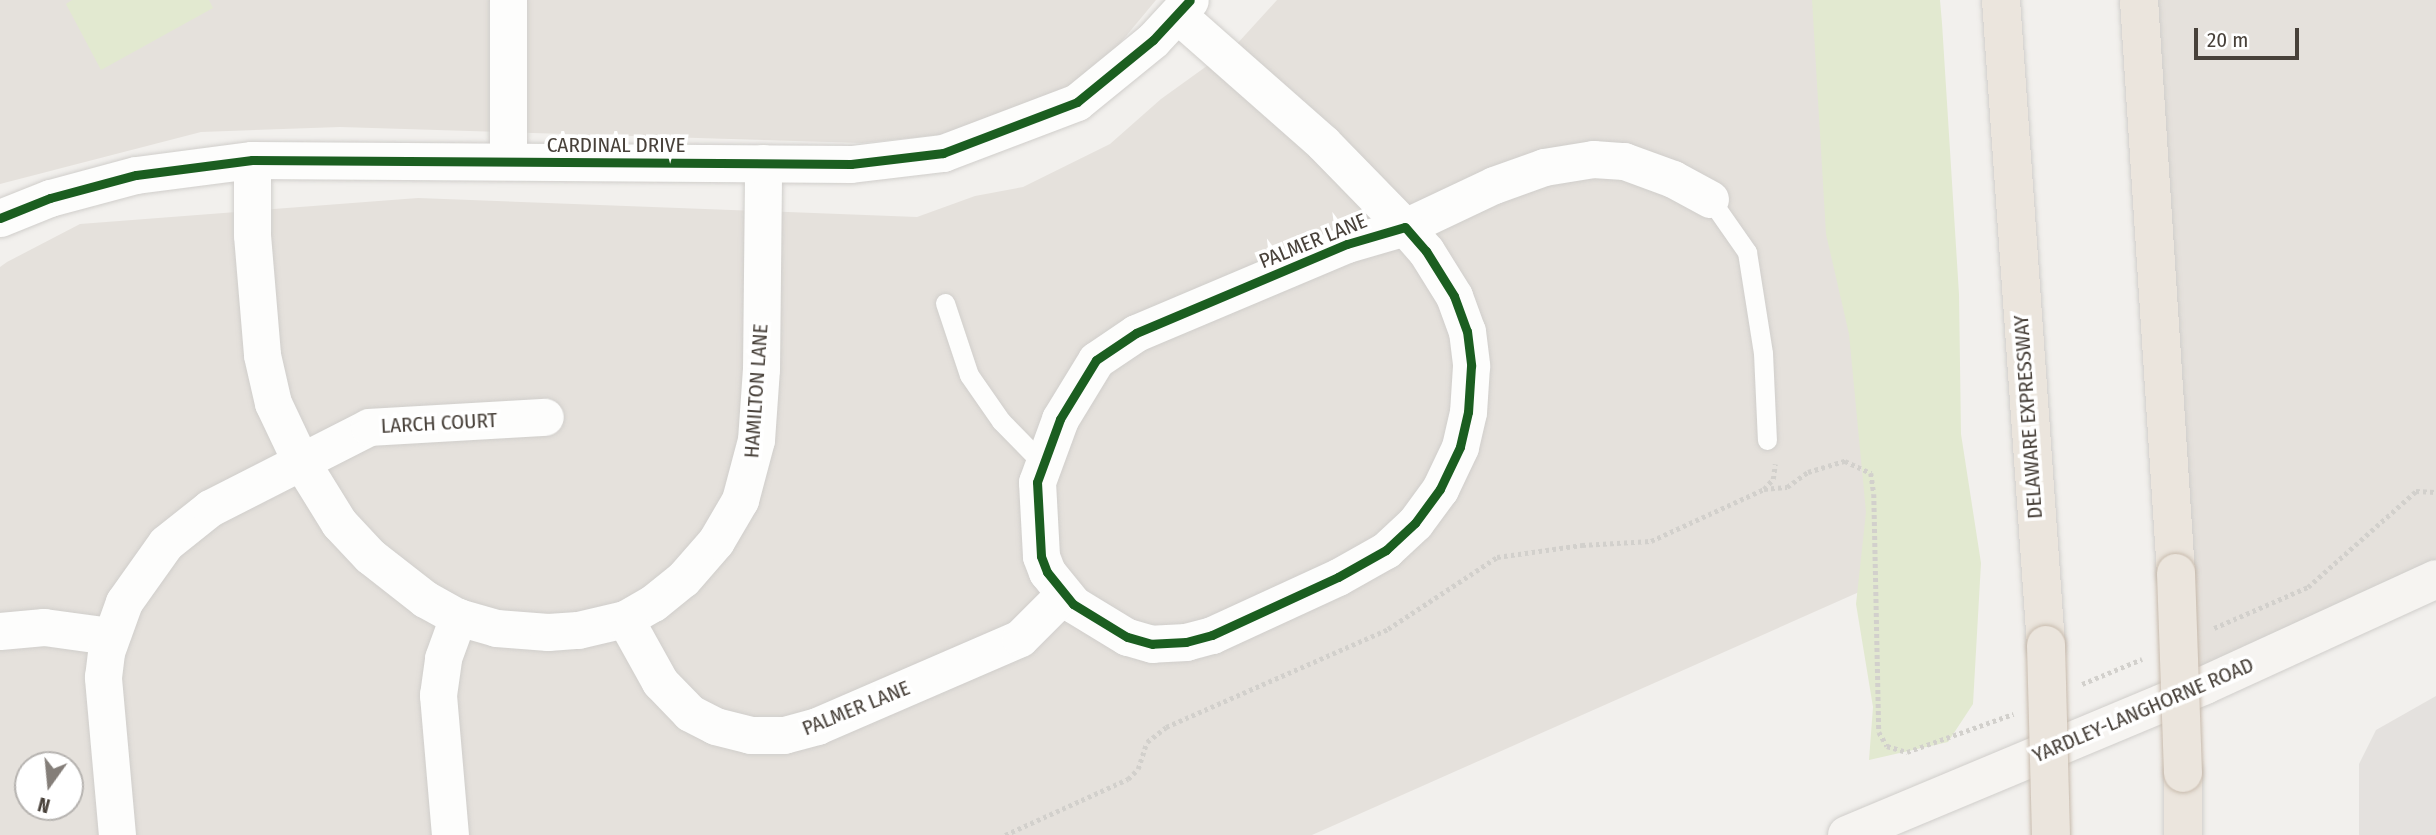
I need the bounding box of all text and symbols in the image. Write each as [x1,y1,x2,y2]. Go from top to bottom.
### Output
scale bar [2198,14,2303,58]
text: 20 m [2207,27,2248,53]
street label: CARDINAL DRIVE [547,132,685,158]
street label: PALMER LANE [1255,208,1371,274]
street label: DELAWARE EXPRESSWAY [2008,314,2048,520]
street label: HAMILTON LANE [739,323,773,459]
street label: LARCH COURT [380,407,498,439]
street label: YARDLEY-LANGHORNE ROAD [2029,652,2257,768]
street label: PALMER LANE [798,675,914,741]
north arrow [14,751,84,821]
text: N [35,792,52,817]

